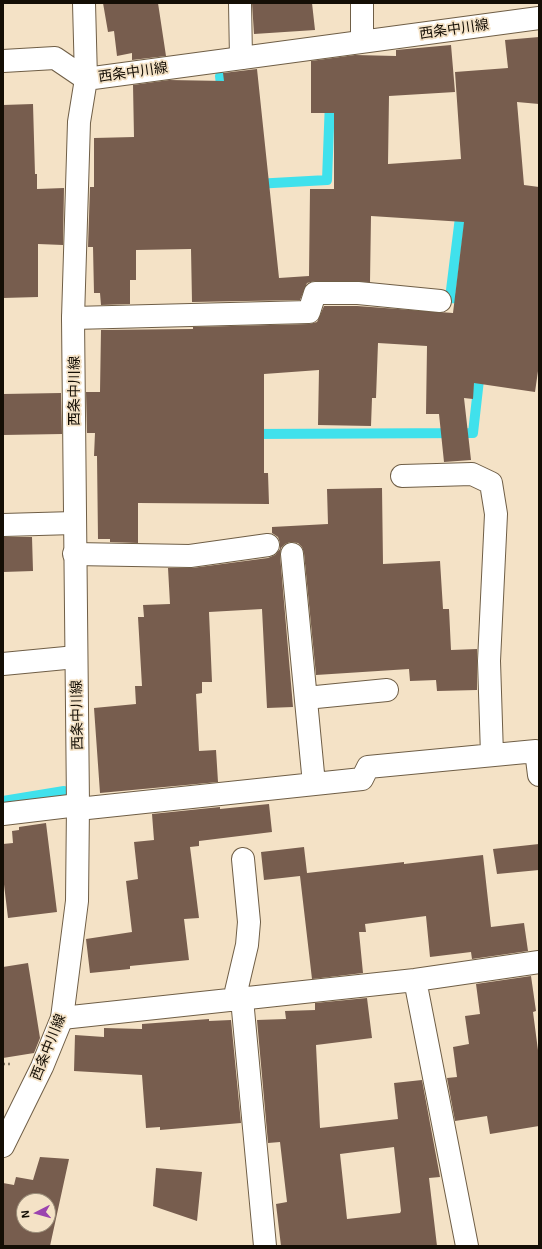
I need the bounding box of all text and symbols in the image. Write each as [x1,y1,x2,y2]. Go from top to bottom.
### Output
street label: 西条中川線 [418,16,490,42]
street label: 西条中川線 [97,59,169,85]
street label: 西条中川線 [66,356,82,426]
street label: 西条中川線 [68,680,86,750]
street label: 西条中川線 [27,1011,69,1083]
north arrow [16,1193,56,1233]
text: N [18,1210,31,1219]

